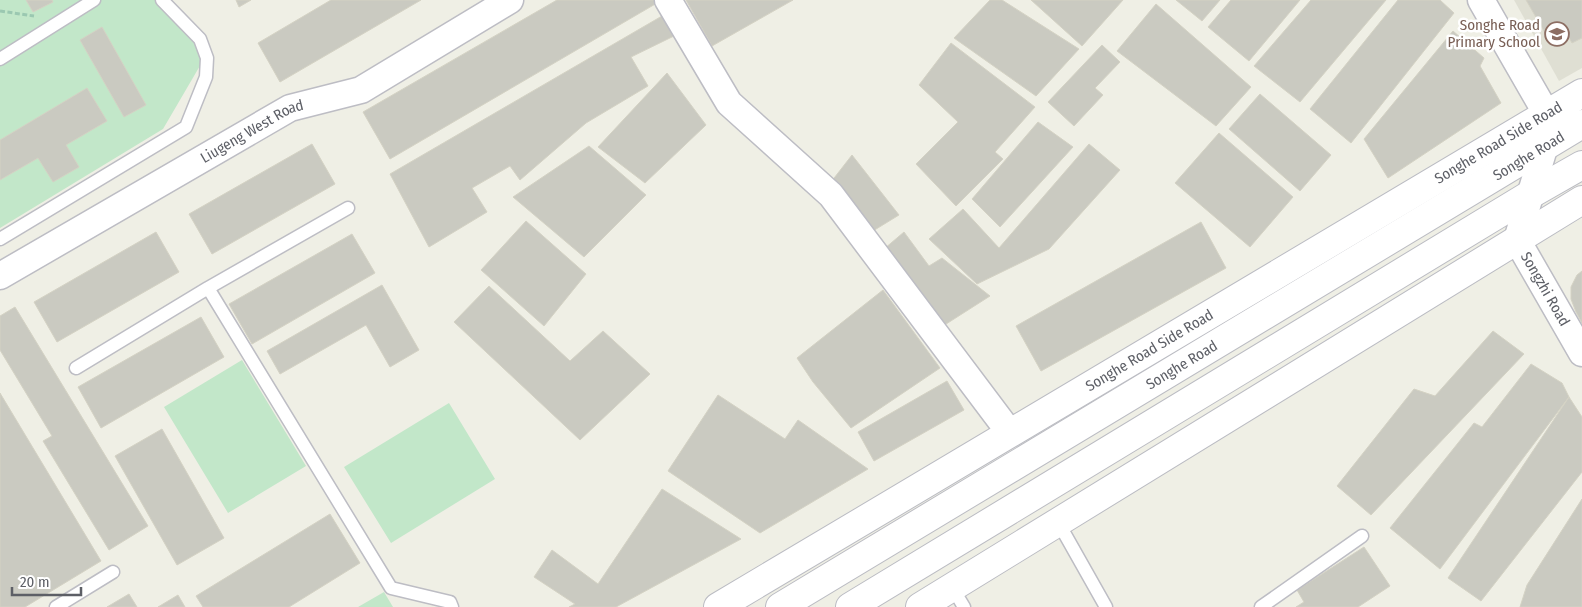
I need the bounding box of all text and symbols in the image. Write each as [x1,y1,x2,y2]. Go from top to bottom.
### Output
place label: Songhe Road Primary School [1448,16,1540,51]
school or university icon: Songhe Road Primary School [1544,21,1570,47]
street label: Liugeng West Road [197,96,305,167]
street label: Songhe Road Side Road [1431,97,1565,187]
street label: Songhe Road [1489,128,1567,184]
street label: Songzhi Road [1517,249,1574,329]
street label: Songhe Road Side Road [1083,305,1217,395]
street label: Songhe Road [1142,337,1220,393]
scale bar [12,564,81,596]
text: 20 m [20,573,50,591]

